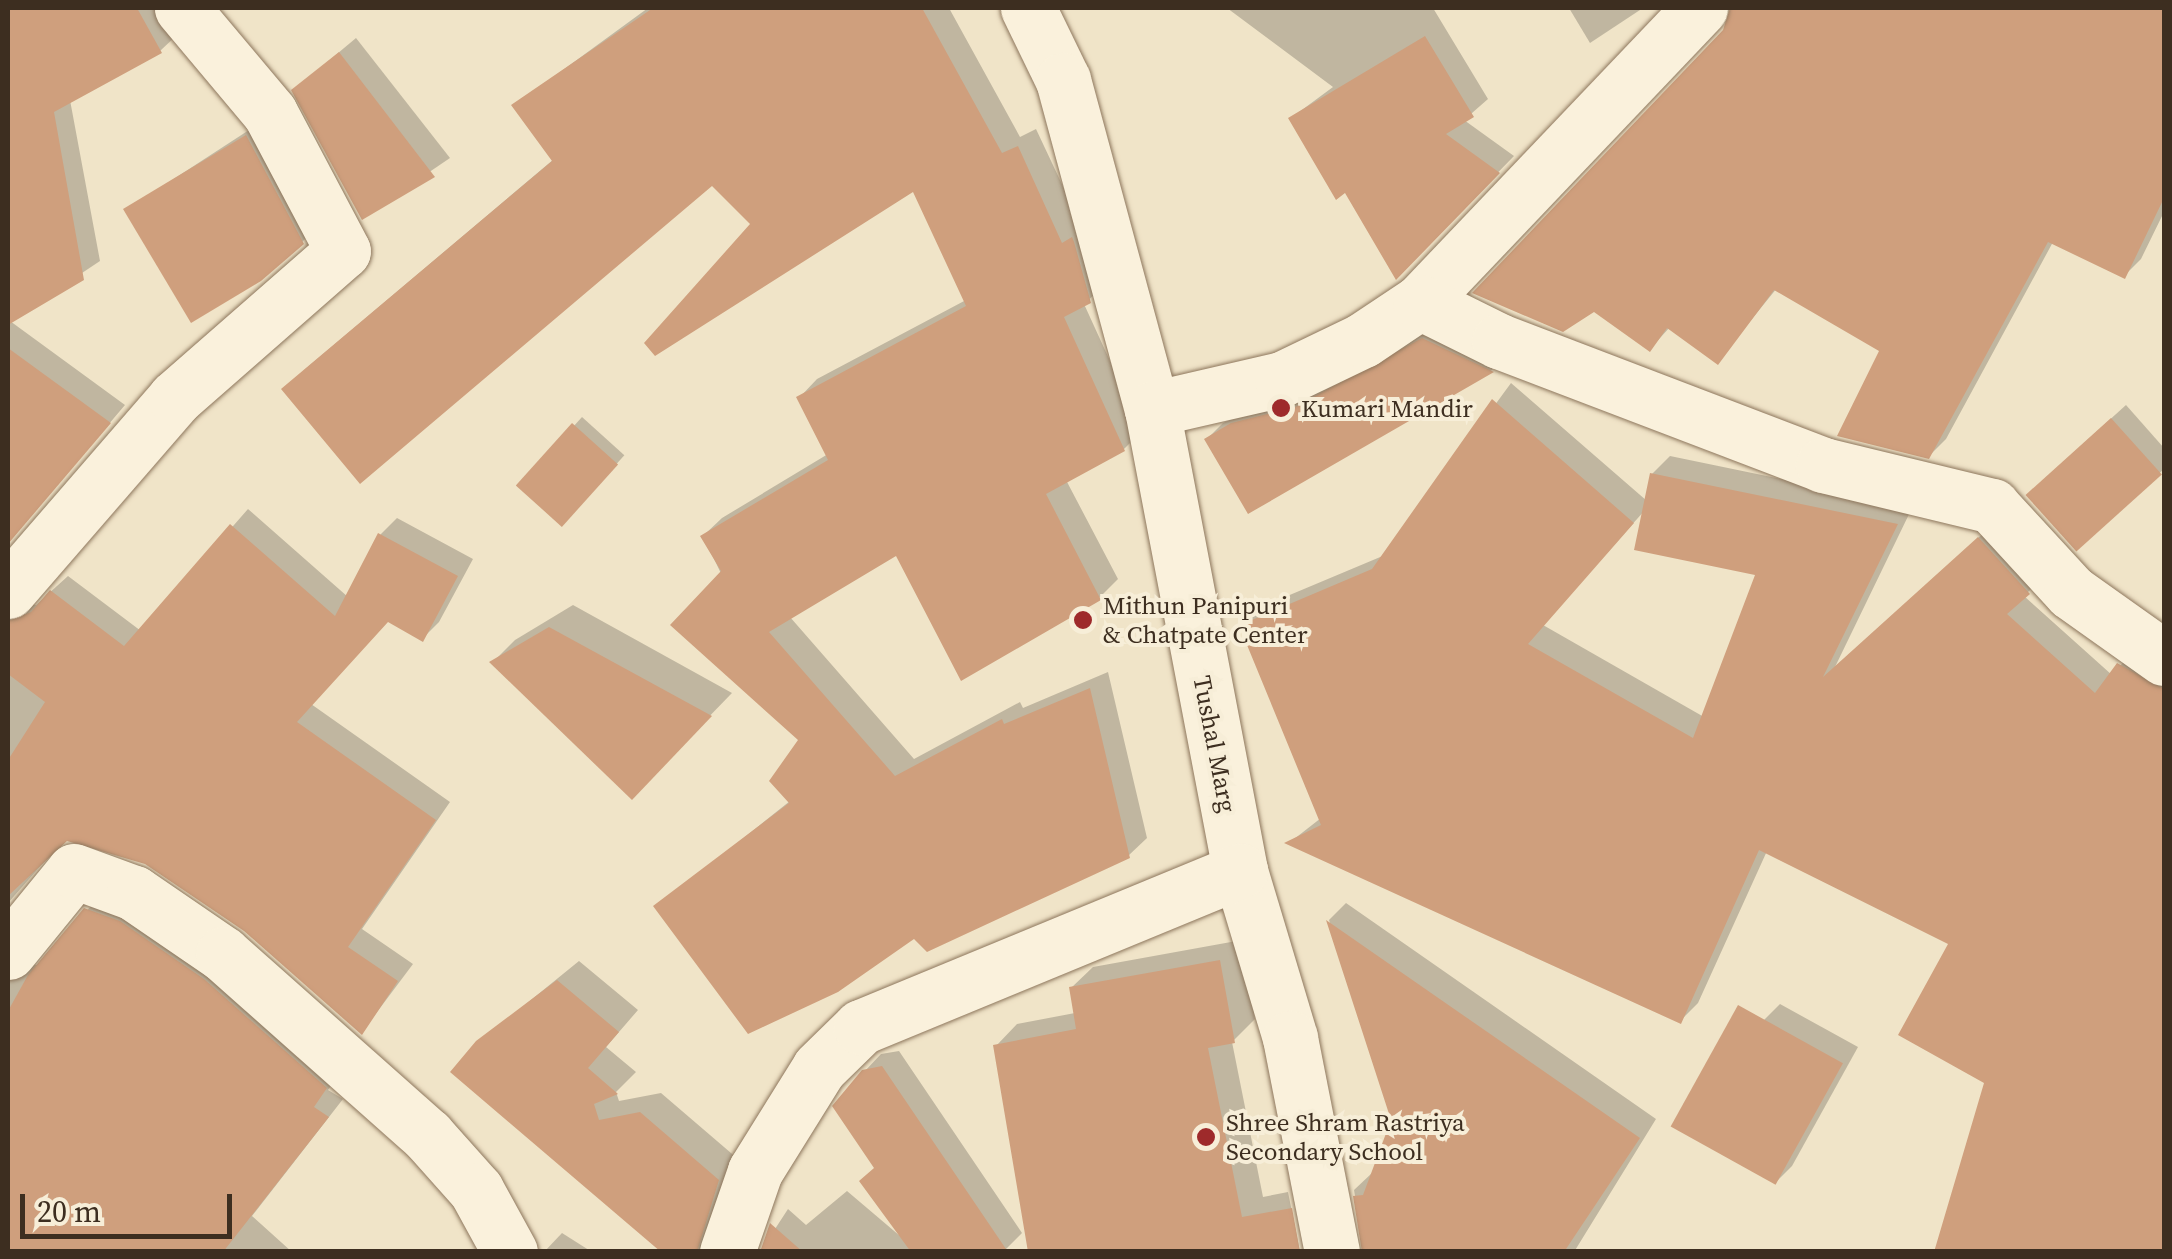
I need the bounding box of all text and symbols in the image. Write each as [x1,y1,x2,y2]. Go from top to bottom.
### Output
place label: Kumari Mandir [1301,393,1473,423]
marker: Kumari Mandir [1270,397,1292,419]
place label: Mithun Panipuri & Chatpate Center [1103,591,1307,650]
marker: Mithun Panipuri & Chatpate Center [1072,609,1094,631]
street label: Tushal Marg [1187,673,1243,815]
place label: Shree Shram Rastriya Secondary School [1226,1108,1465,1167]
marker: Shree Shram Rastriya Secondary School [1195,1126,1217,1148]
scale bar [25,1174,238,1236]
text: 20 m [37,1191,101,1232]

